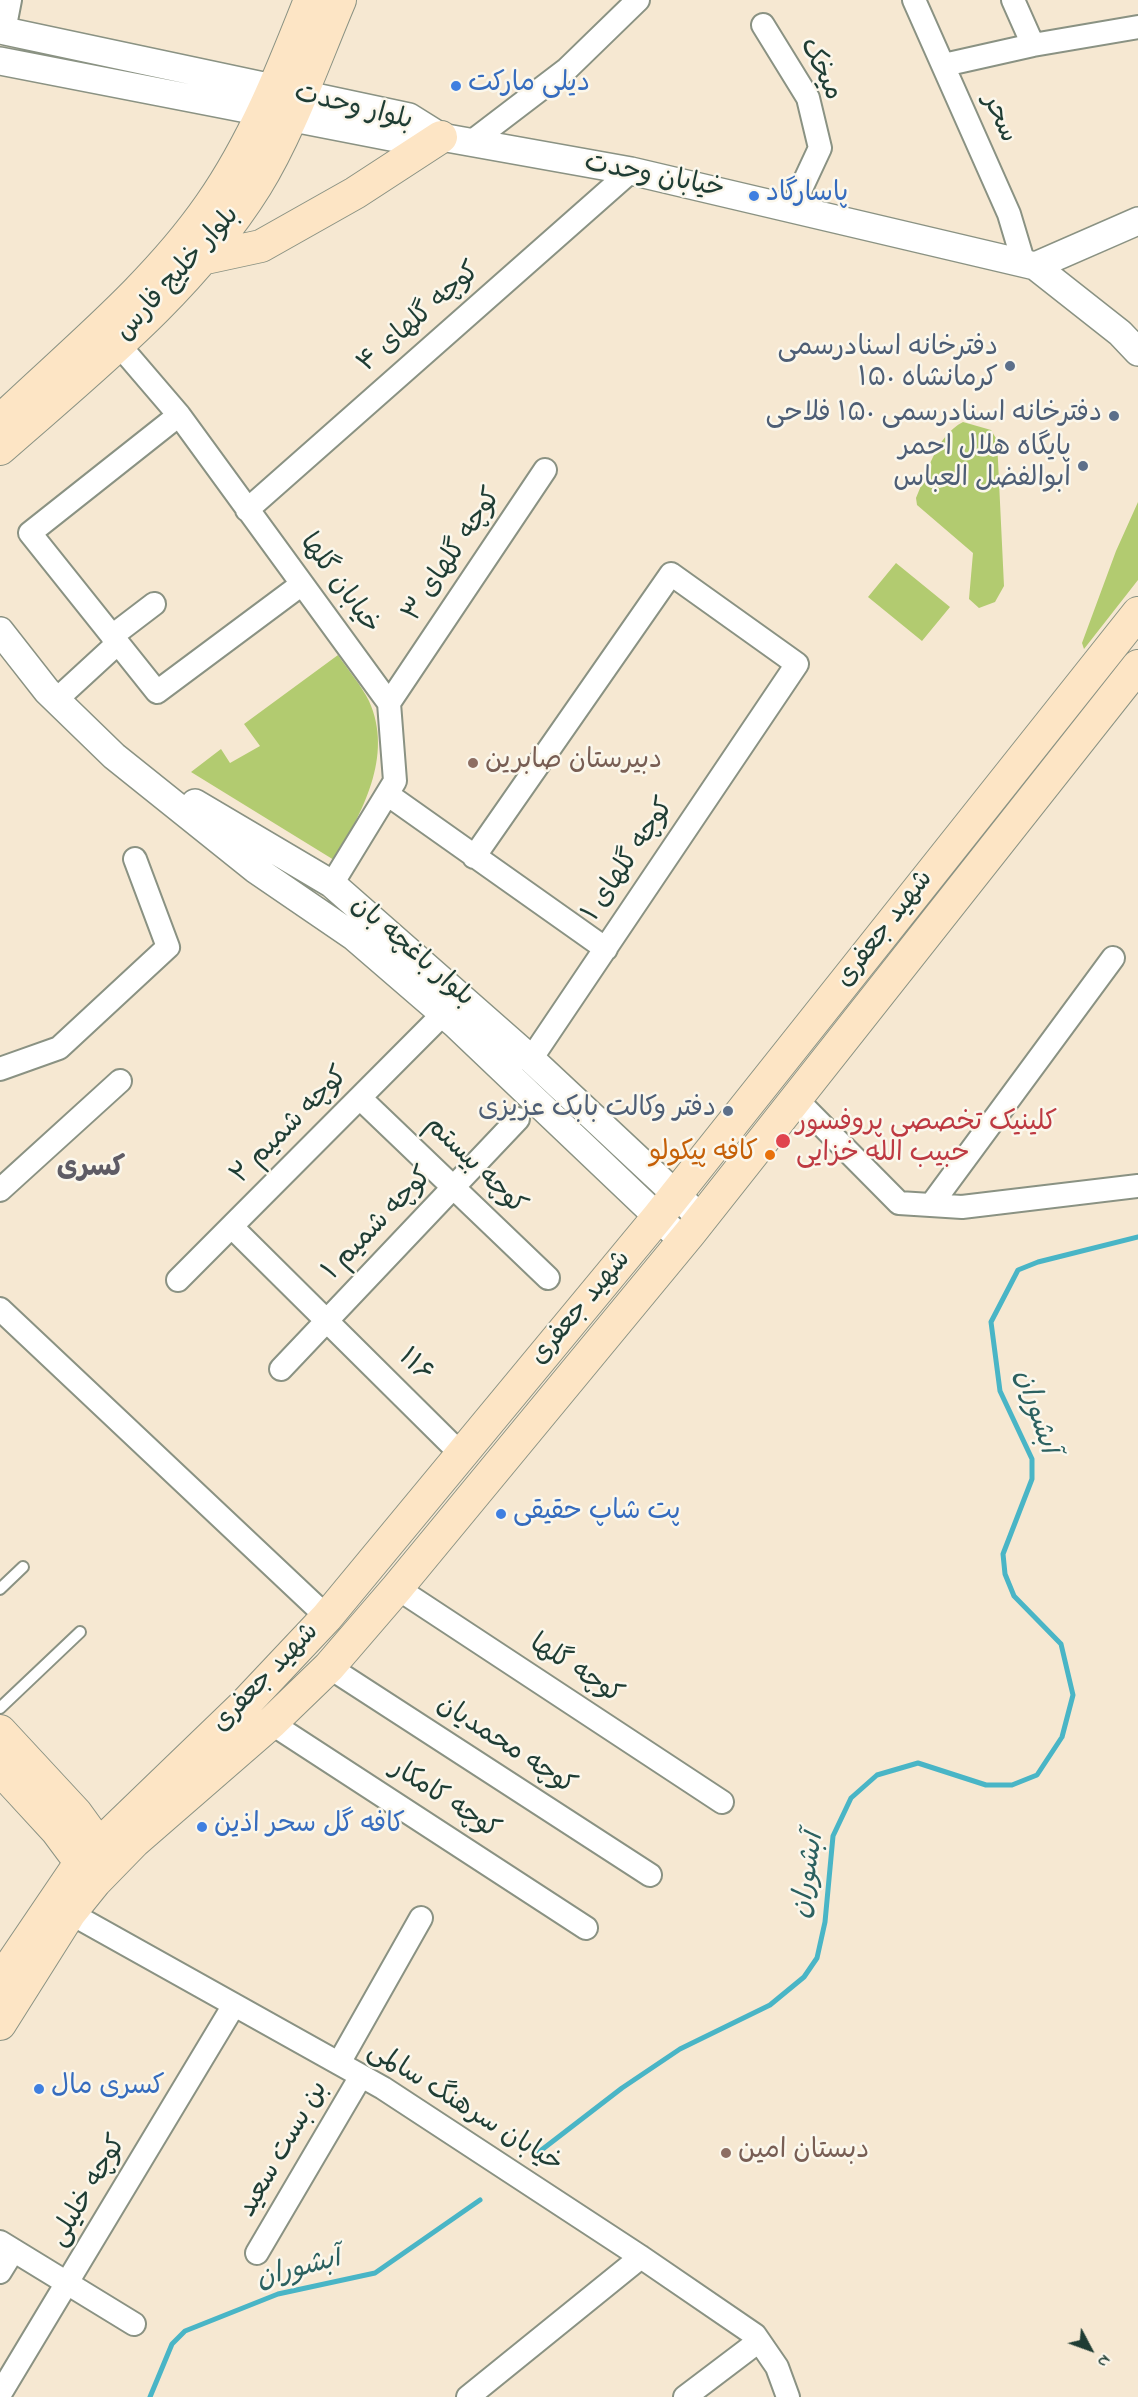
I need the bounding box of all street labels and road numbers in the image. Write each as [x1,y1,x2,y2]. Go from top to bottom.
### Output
street label: میخک [790,34,848,106]
street label: بلوار وحدت [290,79,416,139]
street label: سحر [973,90,1023,148]
street label: خیابان وحدت [581,149,727,207]
street label: بلوار خلیج فارس [110,201,248,349]
street label: کوچه گلهای ۴ [352,257,488,381]
street label: کوچه گلهای ۳ [397,483,511,629]
street label: خیابان گلها [291,528,385,642]
street label: کوچه گلهای ۱ [577,793,683,929]
street label: شهید جعفری [830,865,942,995]
street label: بلوار باغچه بان [342,890,480,1016]
street label: کوچه شمیم ۲ [225,1061,357,1193]
street label: کوچه بیستم [416,1111,532,1223]
street label: کوچه شمیم ۱ [317,1162,441,1288]
street label: شهید جعفری [525,1245,639,1373]
street label: ۱۱۶ [390,1343,438,1391]
street label: شهید جعفری [207,1617,327,1741]
street label: کوچه گلها [522,1629,628,1713]
street label: کوچه محمدیان [429,1690,581,1804]
street label: کوچه کامکار [383,1754,505,1848]
street label: خیابان سرهنگ سالمی [360,2036,568,2182]
street label: بن بست سعید [233,2076,337,2224]
street label: کوچه خلیلی [44,2130,136,2254]

